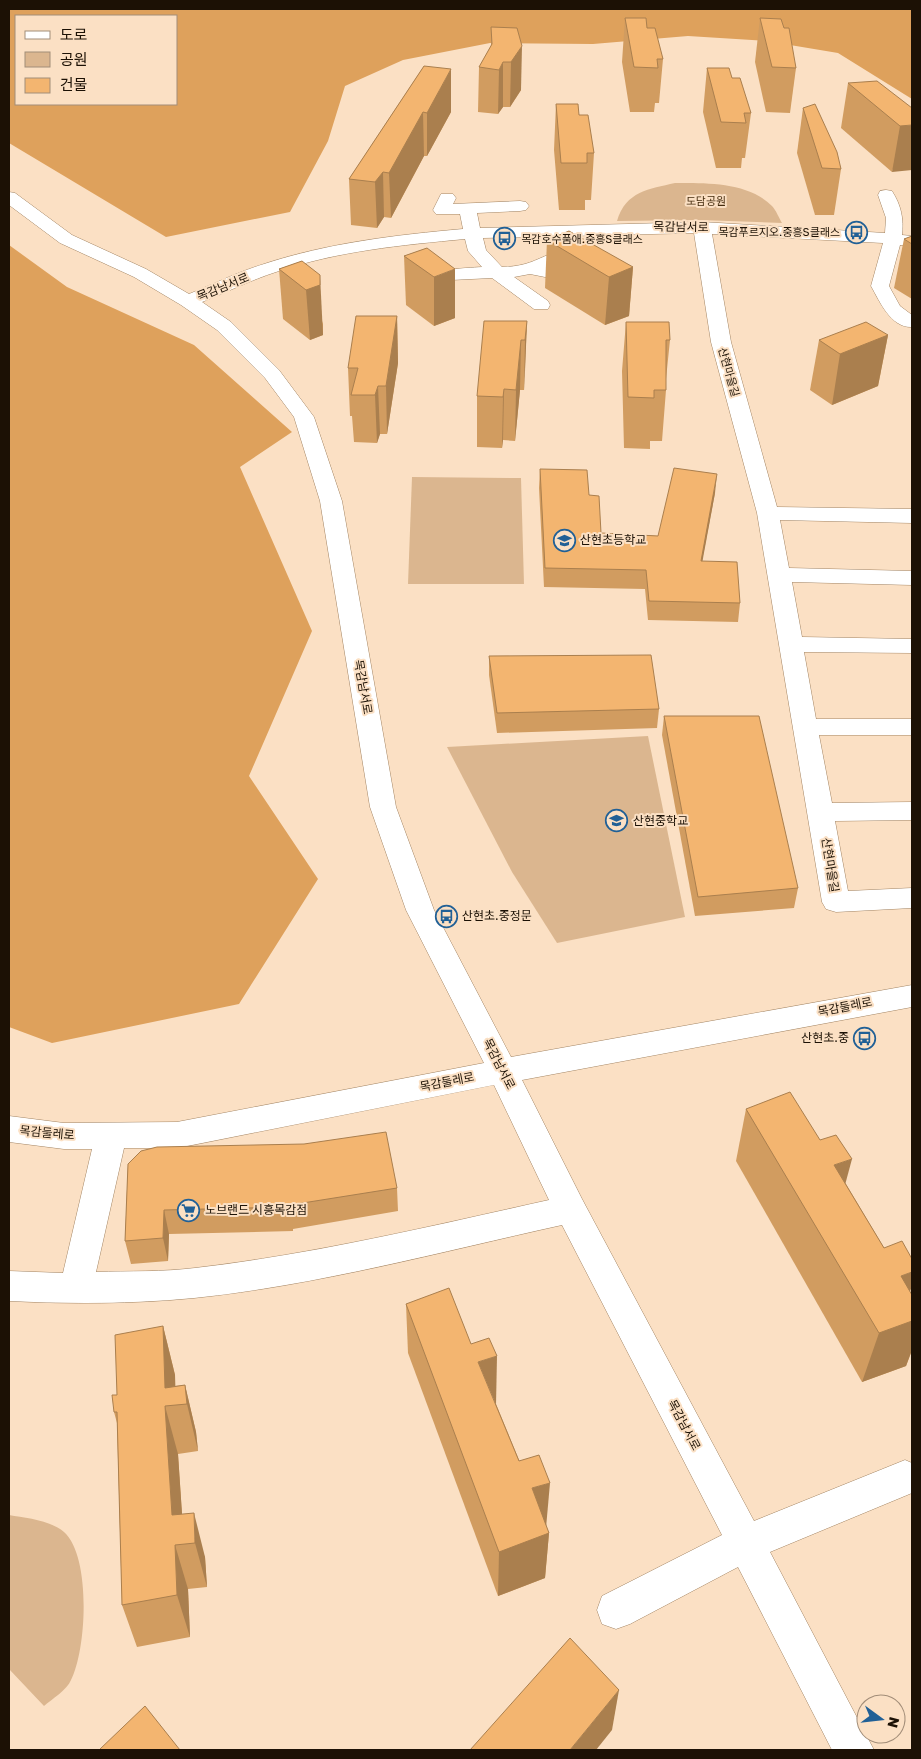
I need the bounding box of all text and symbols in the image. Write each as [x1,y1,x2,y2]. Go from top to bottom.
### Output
legend [15,15,178,105]
text: 도로 [60,25,88,43]
text: 공원 [60,50,88,68]
text: 건물 [60,75,88,93]
park label: 도담공원 [686,194,726,207]
street label: 목감남서로 [653,219,709,234]
bus stop icon: 목감푸르지오.중흥S클래스 [844,220,868,244]
place label: 목감푸르지오.중흥S클래스 [718,225,840,238]
bus stop icon: 목감호수품애.중흥S클래스 [493,227,517,251]
place label: 목감호수품애.중흥S클래스 [521,232,643,245]
street label: 목감남서로 [194,269,251,304]
street label: 산현마을길 [716,346,743,398]
school or university icon: 산현초등학교 [552,528,576,552]
place label: 산현초등학교 [580,532,646,547]
street label: 목감남서로 [351,658,376,715]
school or university icon: 산현중학교 [605,809,629,833]
place label: 산현중학교 [633,813,688,828]
street label: 산현마을길 [819,836,842,893]
bus stop icon: 산현초.중정문 [434,904,458,928]
place label: 산현초.중정문 [462,908,532,923]
street label: 목감둘레로 [816,994,873,1019]
bus stop icon: 산현초.중 [853,1026,877,1050]
place label: 산현초.중 [801,1030,849,1045]
street label: 목감남서로 [480,1036,519,1092]
street label: 목감둘레로 [418,1069,475,1094]
street label: 목감둘레로 [19,1123,75,1142]
supermarket icon: 노브랜드 시흥목감점 [177,1198,201,1222]
place label: 노브랜드 시흥목감점 [205,1202,307,1217]
street label: 목감남서로 [665,1397,704,1453]
north arrow [856,1694,906,1744]
text: N [884,1715,904,1730]

